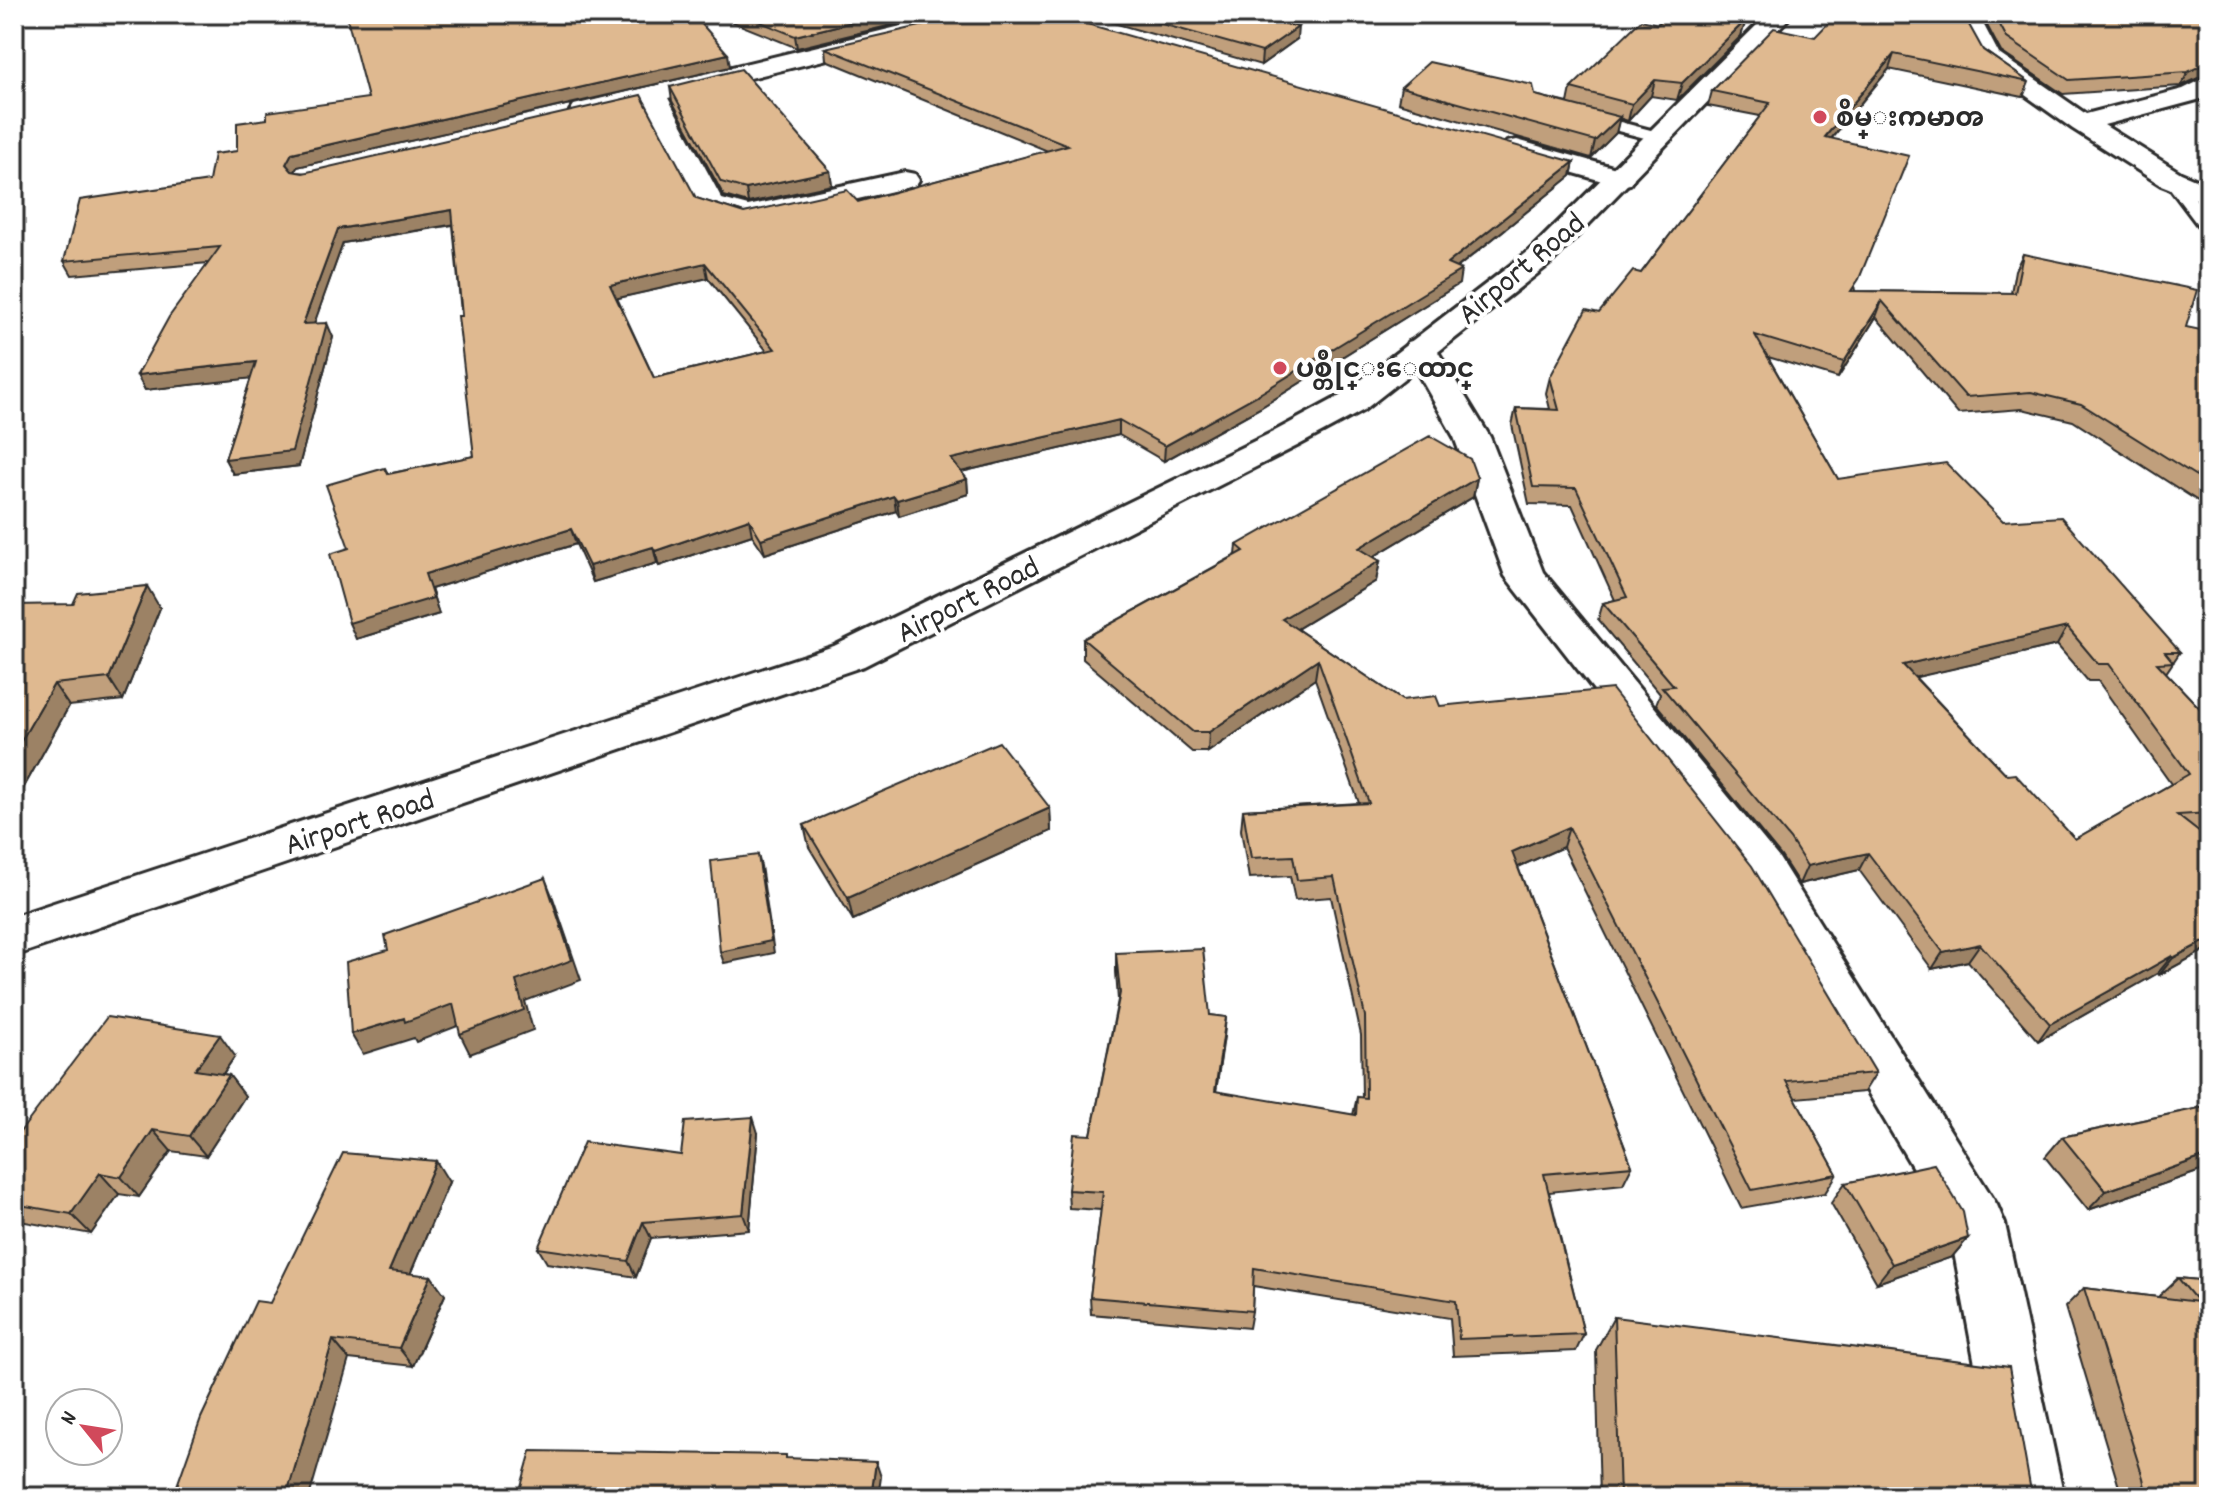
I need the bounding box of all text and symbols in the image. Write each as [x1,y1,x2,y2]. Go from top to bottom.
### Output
place label: စိမ္းကမာၻ [1836,98,1984,139]
marker: စိမ္းကမာၻ [1811,108,1829,126]
street label: Airport Road [1449,203,1597,338]
place label: ပစ္တိုင္းေထာင္ [1296,349,1474,390]
marker: ပစ္တိုင္းေထာင္ [1271,359,1289,377]
street label: Airport Road [890,547,1049,658]
street label: Airport Road [280,779,441,871]
north arrow [44,1387,124,1467]
text: N [54,1406,86,1431]

